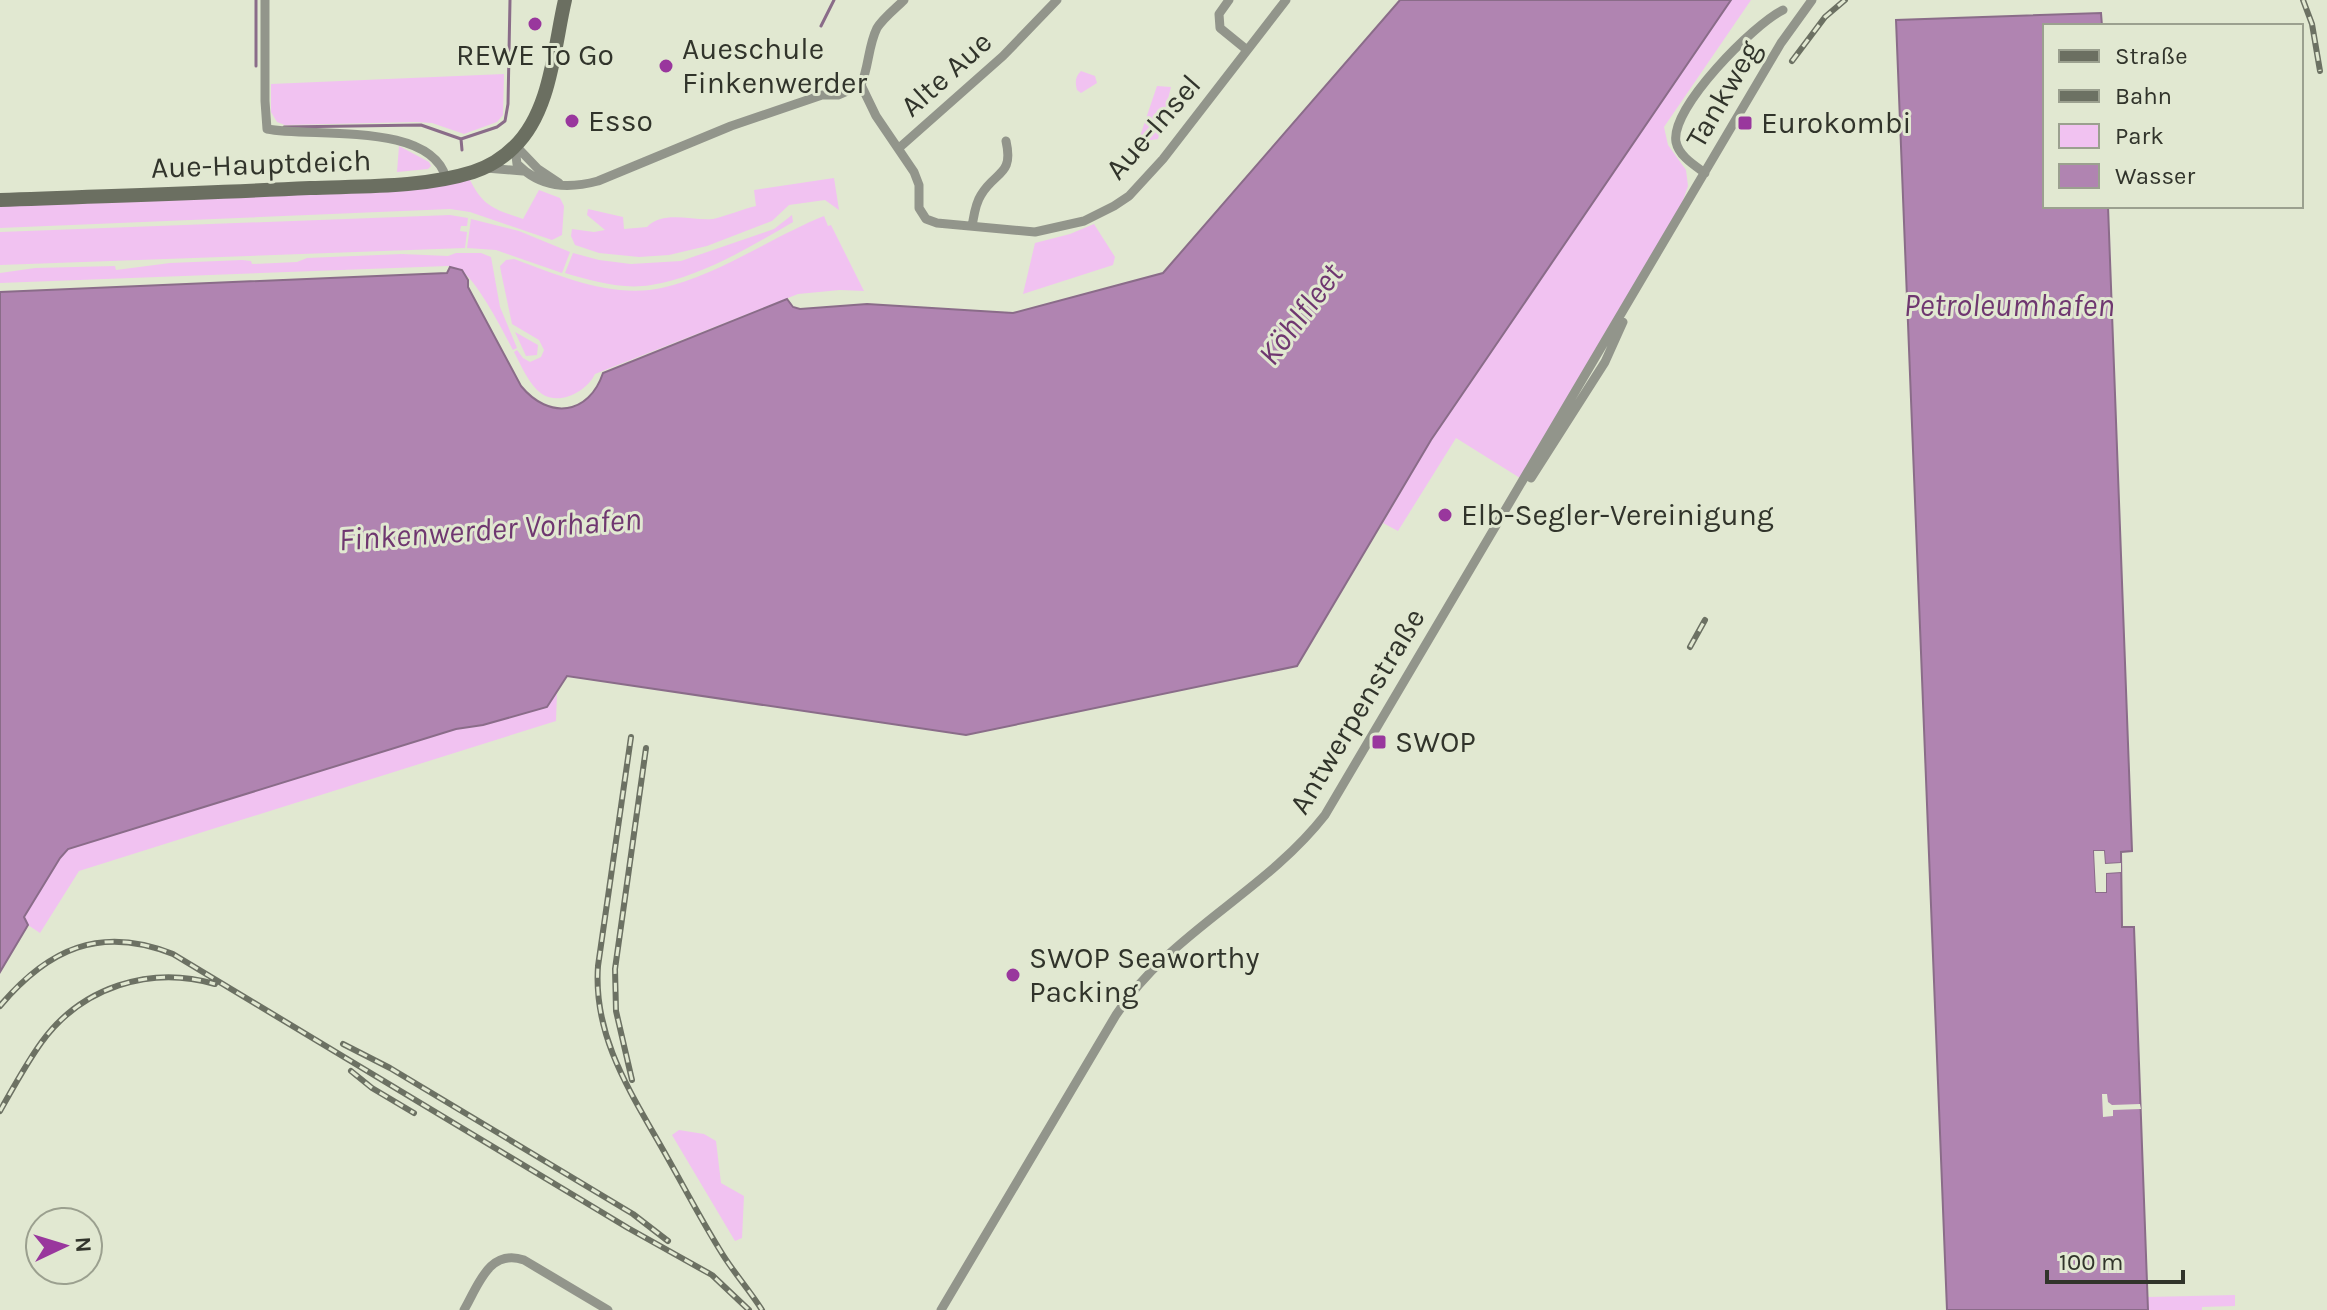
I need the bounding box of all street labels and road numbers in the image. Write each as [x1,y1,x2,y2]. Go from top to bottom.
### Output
street label: Alte Aue [893,24,999,124]
street label: Tankweg [1678,34,1768,154]
street label: Aue-Insel [1098,67,1208,187]
street label: Aue-Hauptdeich [150,142,372,186]
street label: Antwerpenstraße [1281,601,1433,821]

